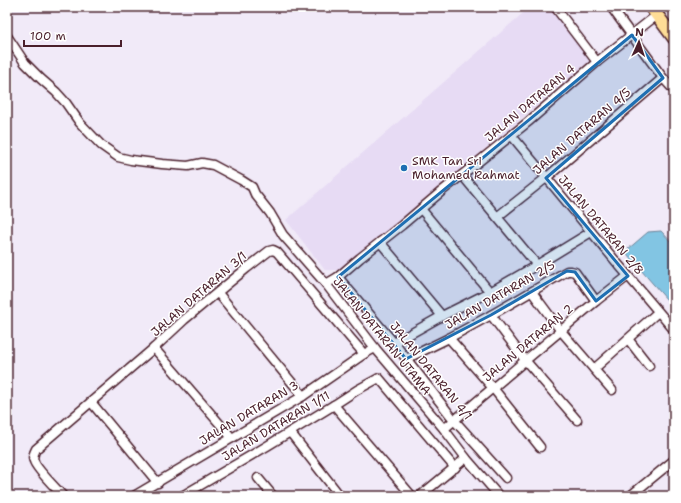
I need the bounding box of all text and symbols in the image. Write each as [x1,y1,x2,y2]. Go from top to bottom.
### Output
scale bar [24,22,121,48]
north arrow [619,22,659,62]
text: N [635,25,645,40]
text: 100 m [30,28,66,44]
street label: JALAN DATARAN 4 [482,61,578,145]
street label: JALAN DATARAN 4/5 [530,84,634,178]
place label: SMK Tan Sri Mohamed Rahmat [412,153,520,183]
marker: SMK Tan Sri Mohamed Rahmat [399,163,409,173]
street label: JALAN DATARAN 2/8 [555,172,647,278]
street label: JALAN DATARAN 3/1 [148,248,250,340]
street label: JALAN DATARAN 2/5 [442,257,558,333]
street label: JALAN DATARAN UTAMA [329,274,435,399]
street label: JALAN DATARAN 2 [480,301,576,385]
street label: JALAN DATARAN 4/1 [386,319,476,423]
street label: JALAN DATARAN 3 [196,377,302,449]
street label: JALAN DATARAN 1/11 [219,387,333,465]

